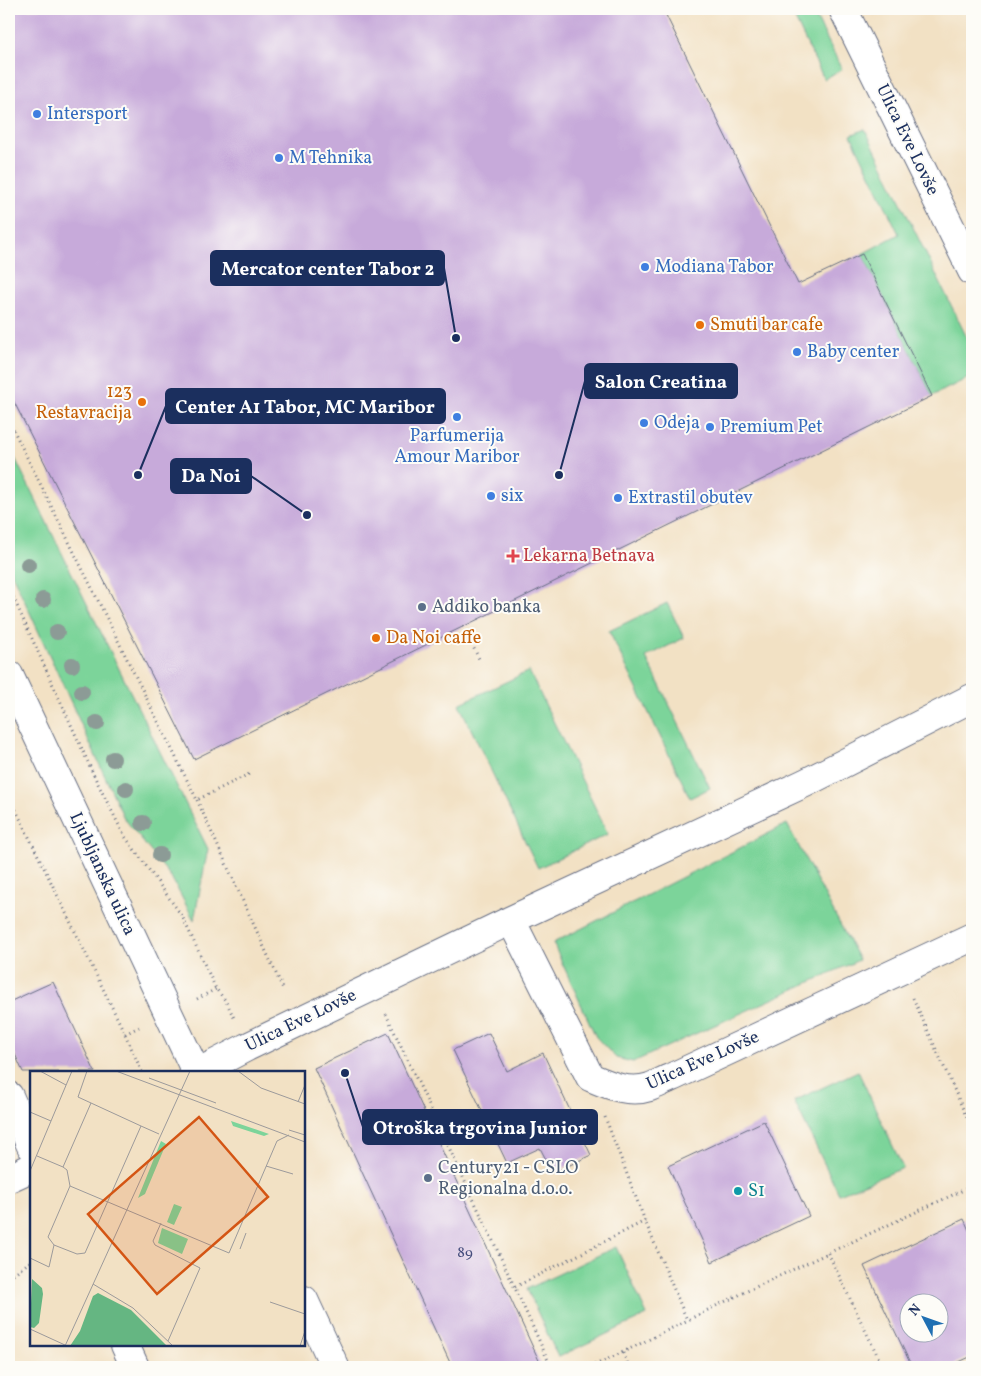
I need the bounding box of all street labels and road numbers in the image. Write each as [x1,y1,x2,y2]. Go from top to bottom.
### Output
street label: Ulica Eve Lovše [869,80,945,200]
street label: Ljubljanska ulica [63,808,141,940]
street label: Ulica Eve Lovše [241,983,361,1059]
street label: Ulica Eve Lovše [643,1025,763,1097]

